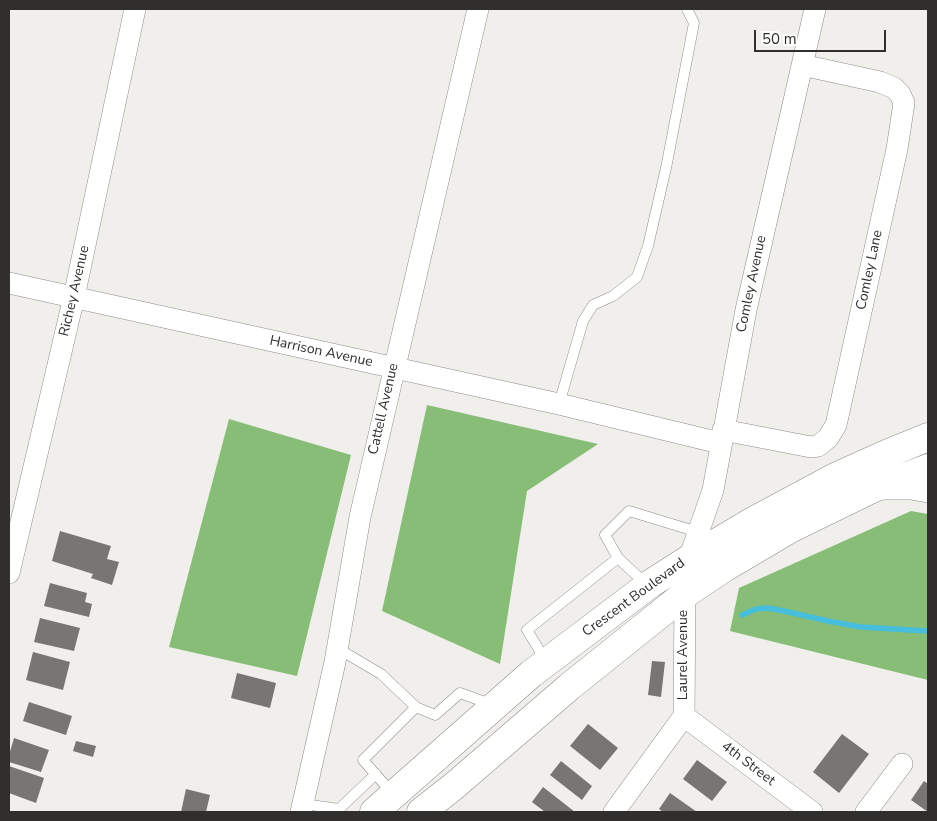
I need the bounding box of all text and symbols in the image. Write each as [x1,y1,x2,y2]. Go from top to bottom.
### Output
scale bar [757,20,890,52]
text: 50 m [762,29,797,49]
street label: Comley Lane [853,228,887,312]
street label: Comley Avenue [734,234,770,334]
street label: Richey Avenue [56,244,94,338]
street label: Harrison Avenue [268,333,374,371]
street label: Cattell Avenue [365,362,403,456]
street label: Crescent Boulevard [579,555,689,641]
street label: Laurel Avenue [676,610,692,700]
street label: 4th Street [718,738,778,790]

